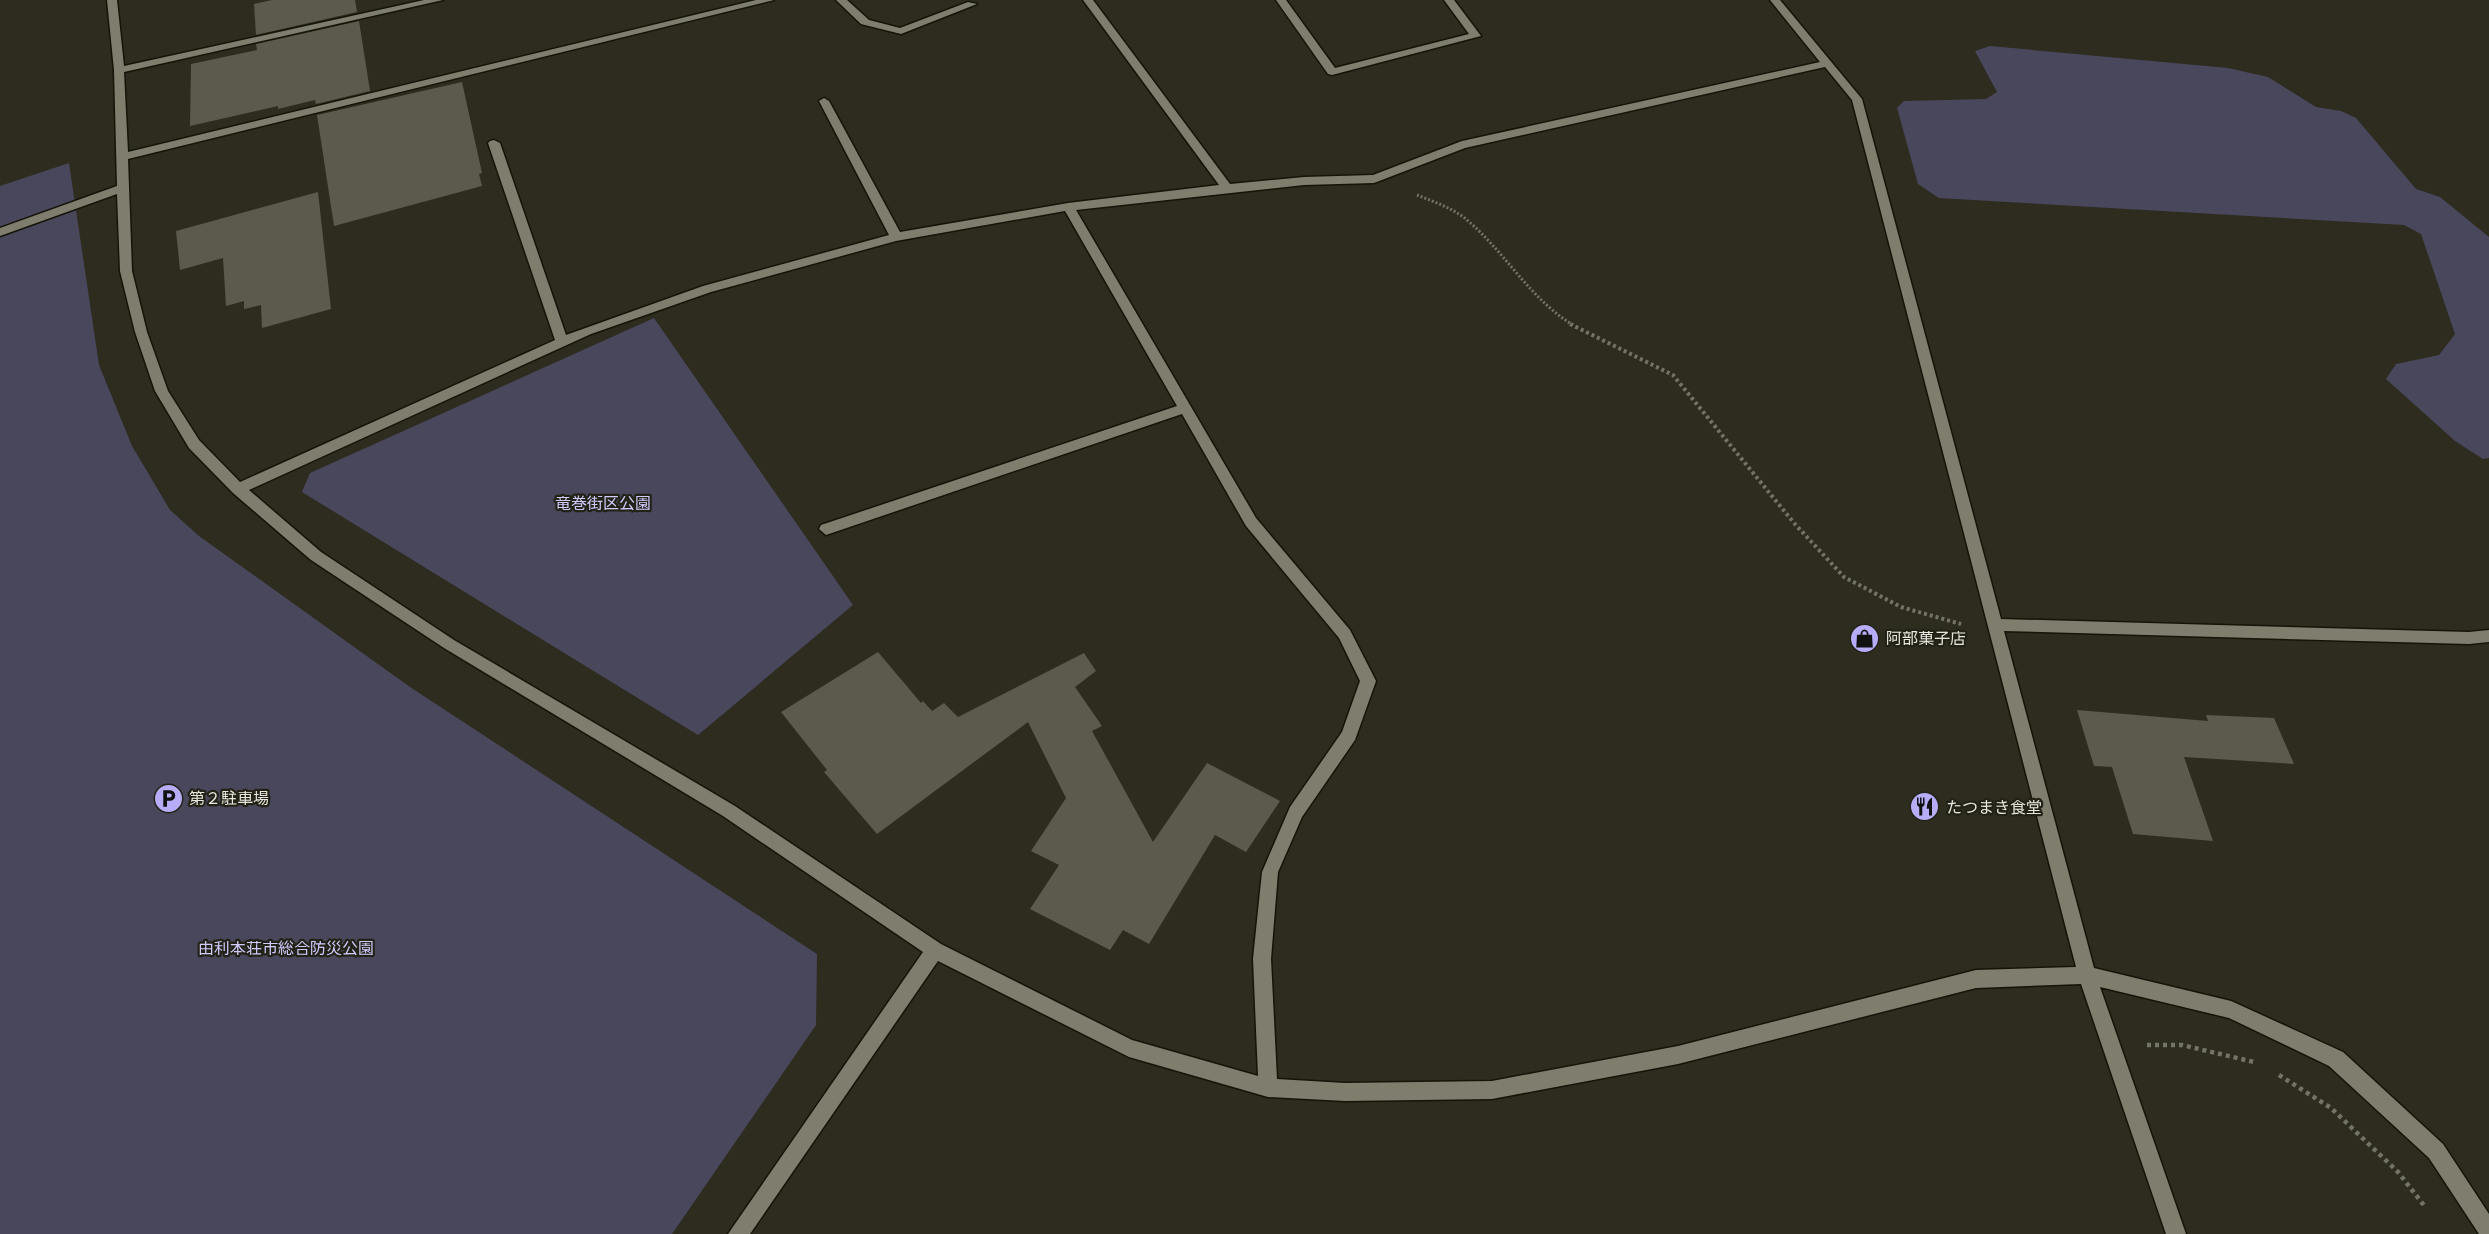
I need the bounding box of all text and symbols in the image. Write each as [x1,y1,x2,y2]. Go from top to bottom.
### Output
park label: 竜巻街区公園 [555,494,651,513]
shop icon: 阿部菓子店 [1849,622,1881,654]
place label: 阿部菓子店 [1886,629,1966,648]
parking icon: 第２駐車場 [152,782,184,814]
place label: 第２駐車場 [189,789,269,808]
restaurant icon: たつまき食堂 [1909,791,1941,823]
place label: たつまき食堂 [1946,798,2042,817]
park label: 由利本荘市総合防災公園 [198,939,374,958]

